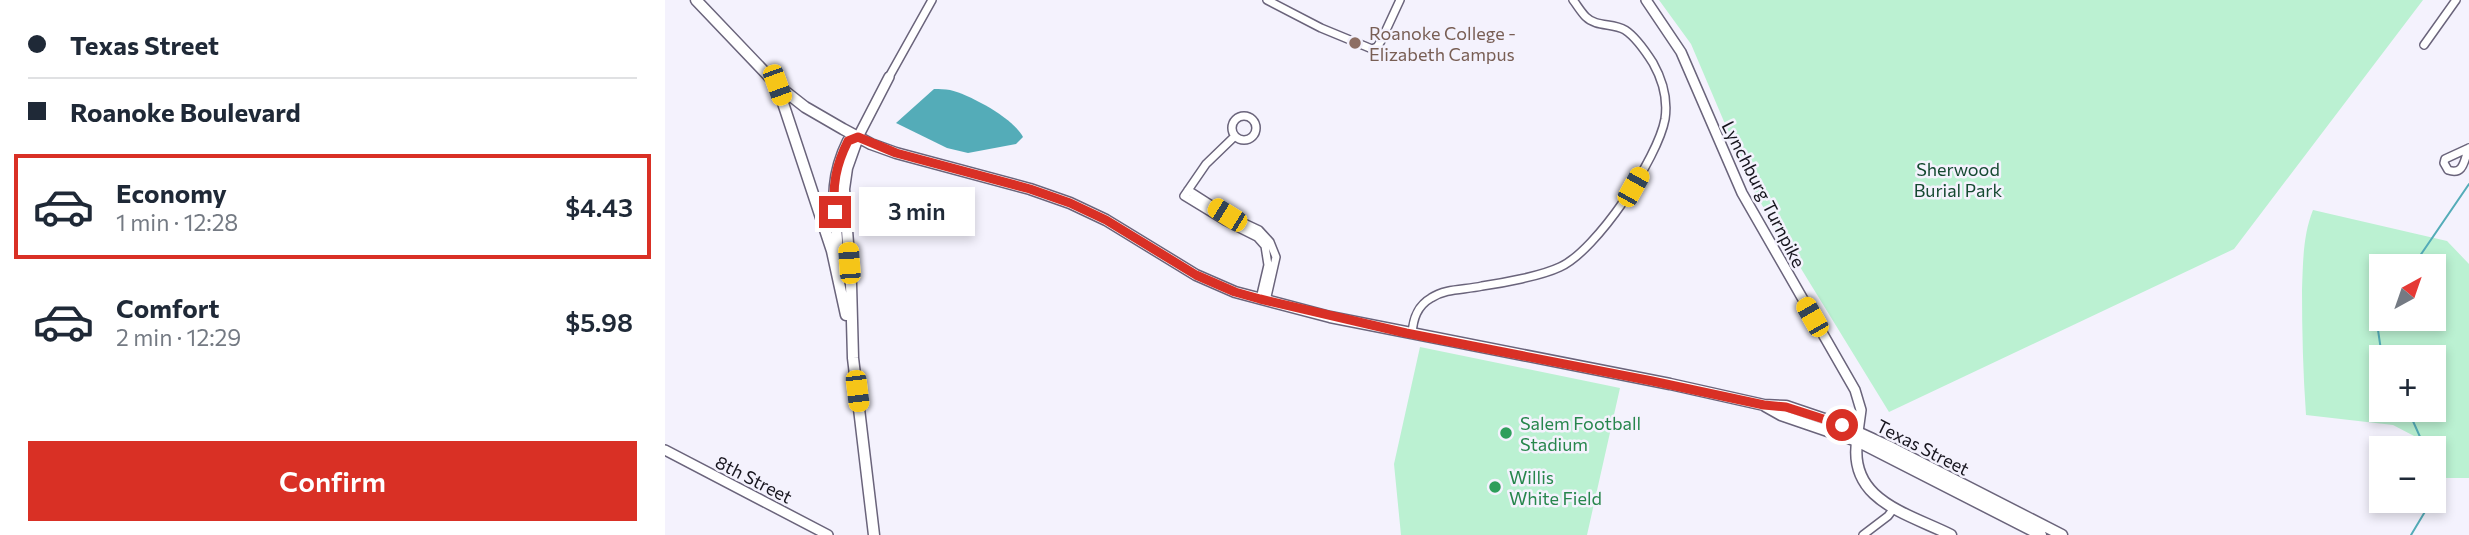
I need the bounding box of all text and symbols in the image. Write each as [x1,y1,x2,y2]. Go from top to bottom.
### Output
place label: Roanoke College - Elizabeth Campus [1369,22,1516,65]
text: Texas Street [70,29,219,60]
marker: Roanoke College - Elizabeth Campus [1347,35,1363,51]
car [760,62,795,108]
text: Roanoke Boulevard [70,96,301,127]
street label: Lynchburg Turnpike [1718,117,1810,271]
park label: Sherwood Burial Park [1914,158,2003,201]
car [1614,164,1653,210]
icon: car [32,175,95,238]
text: Economy [116,177,227,208]
callout: 3 min [859,188,975,236]
text: $4.43 [565,191,633,222]
car [1204,195,1251,235]
route end [819,196,851,228]
text: 3 min [888,197,946,225]
text: 1 min · 12:28 [116,208,238,236]
car [838,241,861,285]
north arrow [2369,254,2447,331]
map controls [2369,254,2446,513]
icon: car [32,290,95,353]
text: Comfort [116,292,219,323]
car [1793,294,1832,340]
text: $5.98 [565,306,633,337]
text: 2 min · 12:29 [116,323,241,351]
button: + [2369,345,2446,422]
car [845,369,870,413]
route start [1826,409,1858,441]
place label: Salem Football Stadium [1520,412,1641,455]
street label: Texas Street [1873,414,1973,480]
marker: Salem Football Stadium [1498,425,1514,441]
button: − [2369,436,2446,513]
button: Confirm [28,441,637,521]
street label: 8th Street [712,450,796,508]
place label: Willis White Field [1509,466,1602,509]
marker: Willis White Field [1487,479,1503,495]

